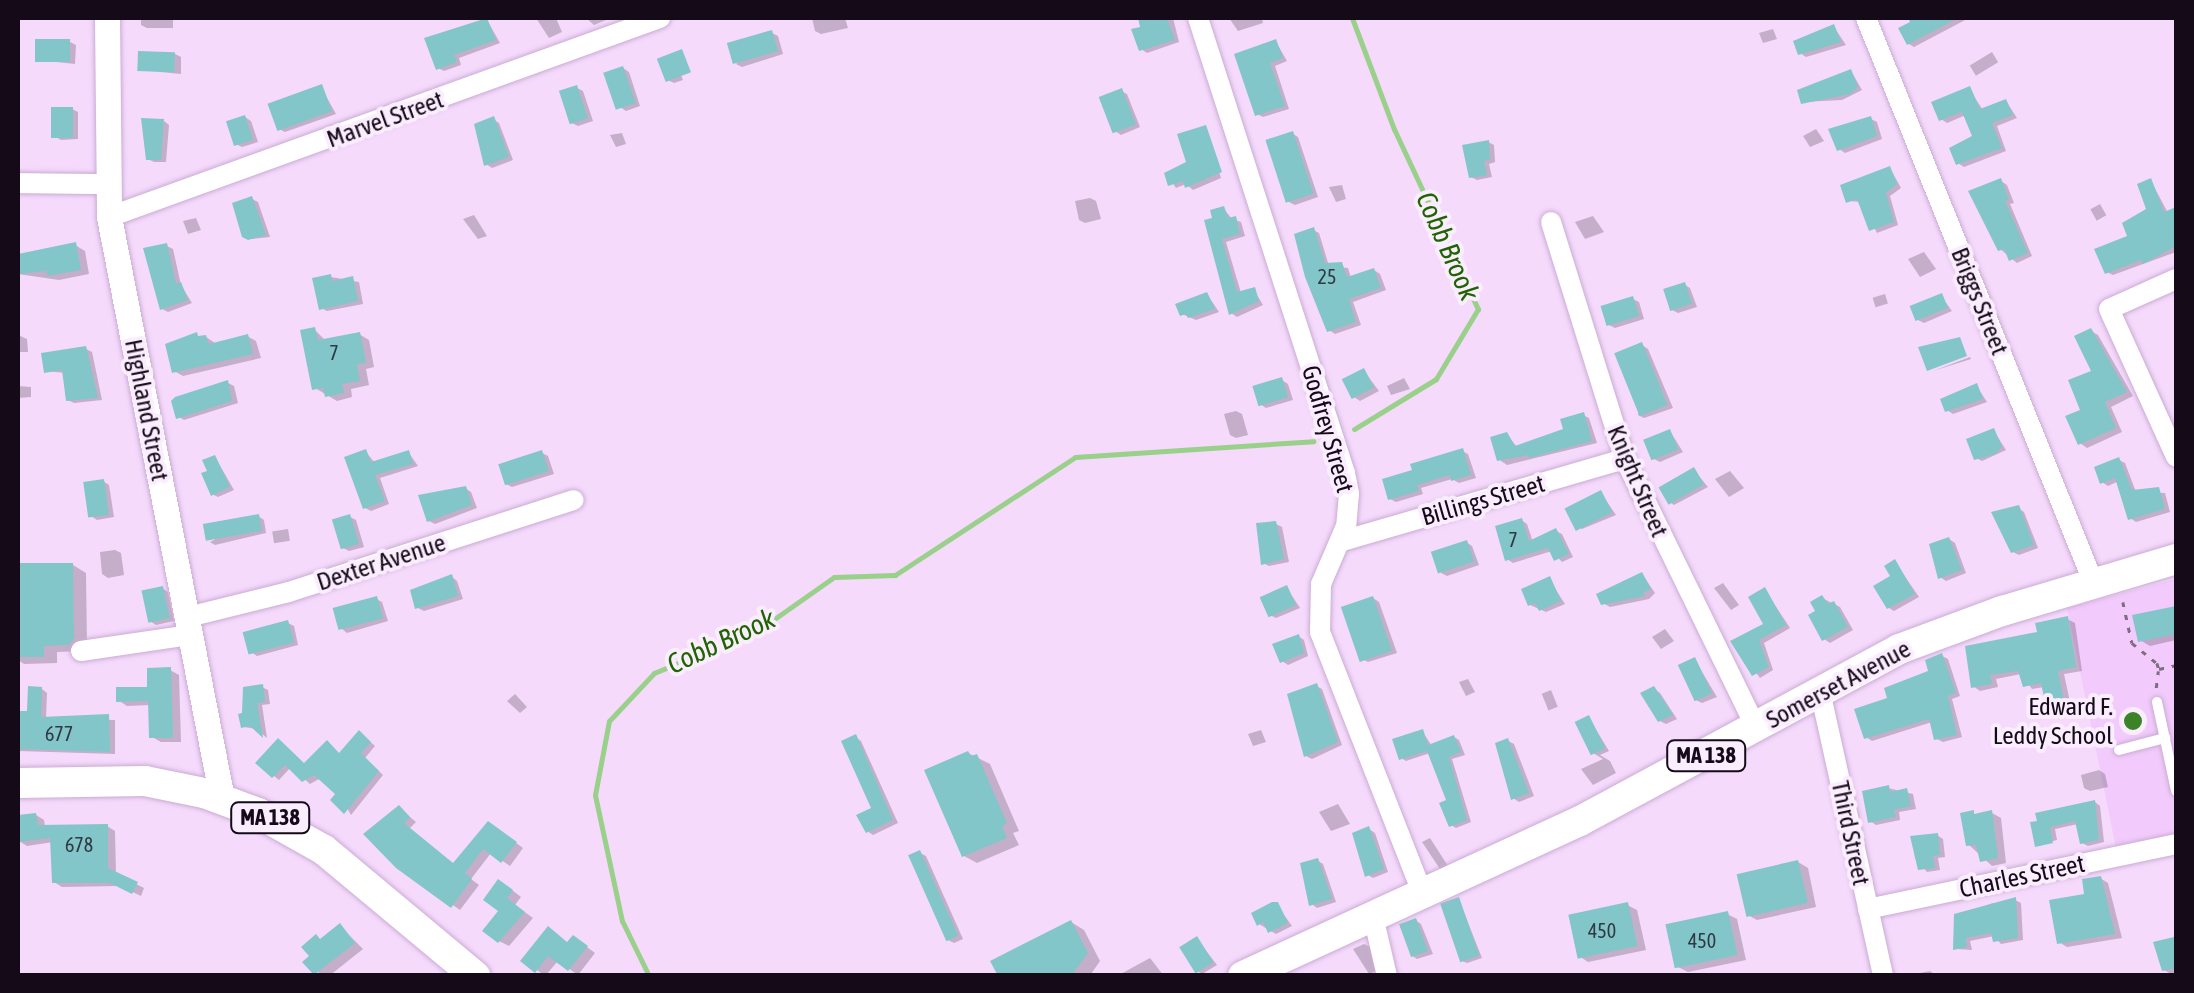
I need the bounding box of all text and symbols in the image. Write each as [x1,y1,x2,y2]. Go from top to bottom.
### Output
street label: Marvel Street [323,84,447,154]
water label: Cobb Brook [1409,186,1487,306]
street label: Briggs Street [1945,243,2015,359]
house number: 25 [1318,264,1336,288]
street label: Highland Street [119,337,175,483]
house number: 7 [329,340,339,364]
street label: Godfrey Street [1296,362,1360,496]
street label: Knight Street [1601,421,1675,541]
street label: Billings Street [1418,468,1548,532]
street label: Dexter Avenue [313,527,449,597]
house number: 7 [1508,527,1518,551]
water label: Cobb Brook [662,601,780,681]
street label: Somerset Avenue [1761,633,1915,735]
place label: Edward F. Leddy School [1993,692,2113,751]
marker: Edward F. Leddy School [2122,710,2144,732]
house number: 677 [45,721,73,745]
road number: MA 138 [1666,739,1746,773]
street label: Third Street [1825,778,1877,888]
road number: MA 138 [230,801,310,835]
house number: 678 [65,832,93,856]
street label: Charles Street [1957,848,2087,904]
house number: 450 [1588,918,1616,942]
house number: 450 [1688,928,1716,952]

